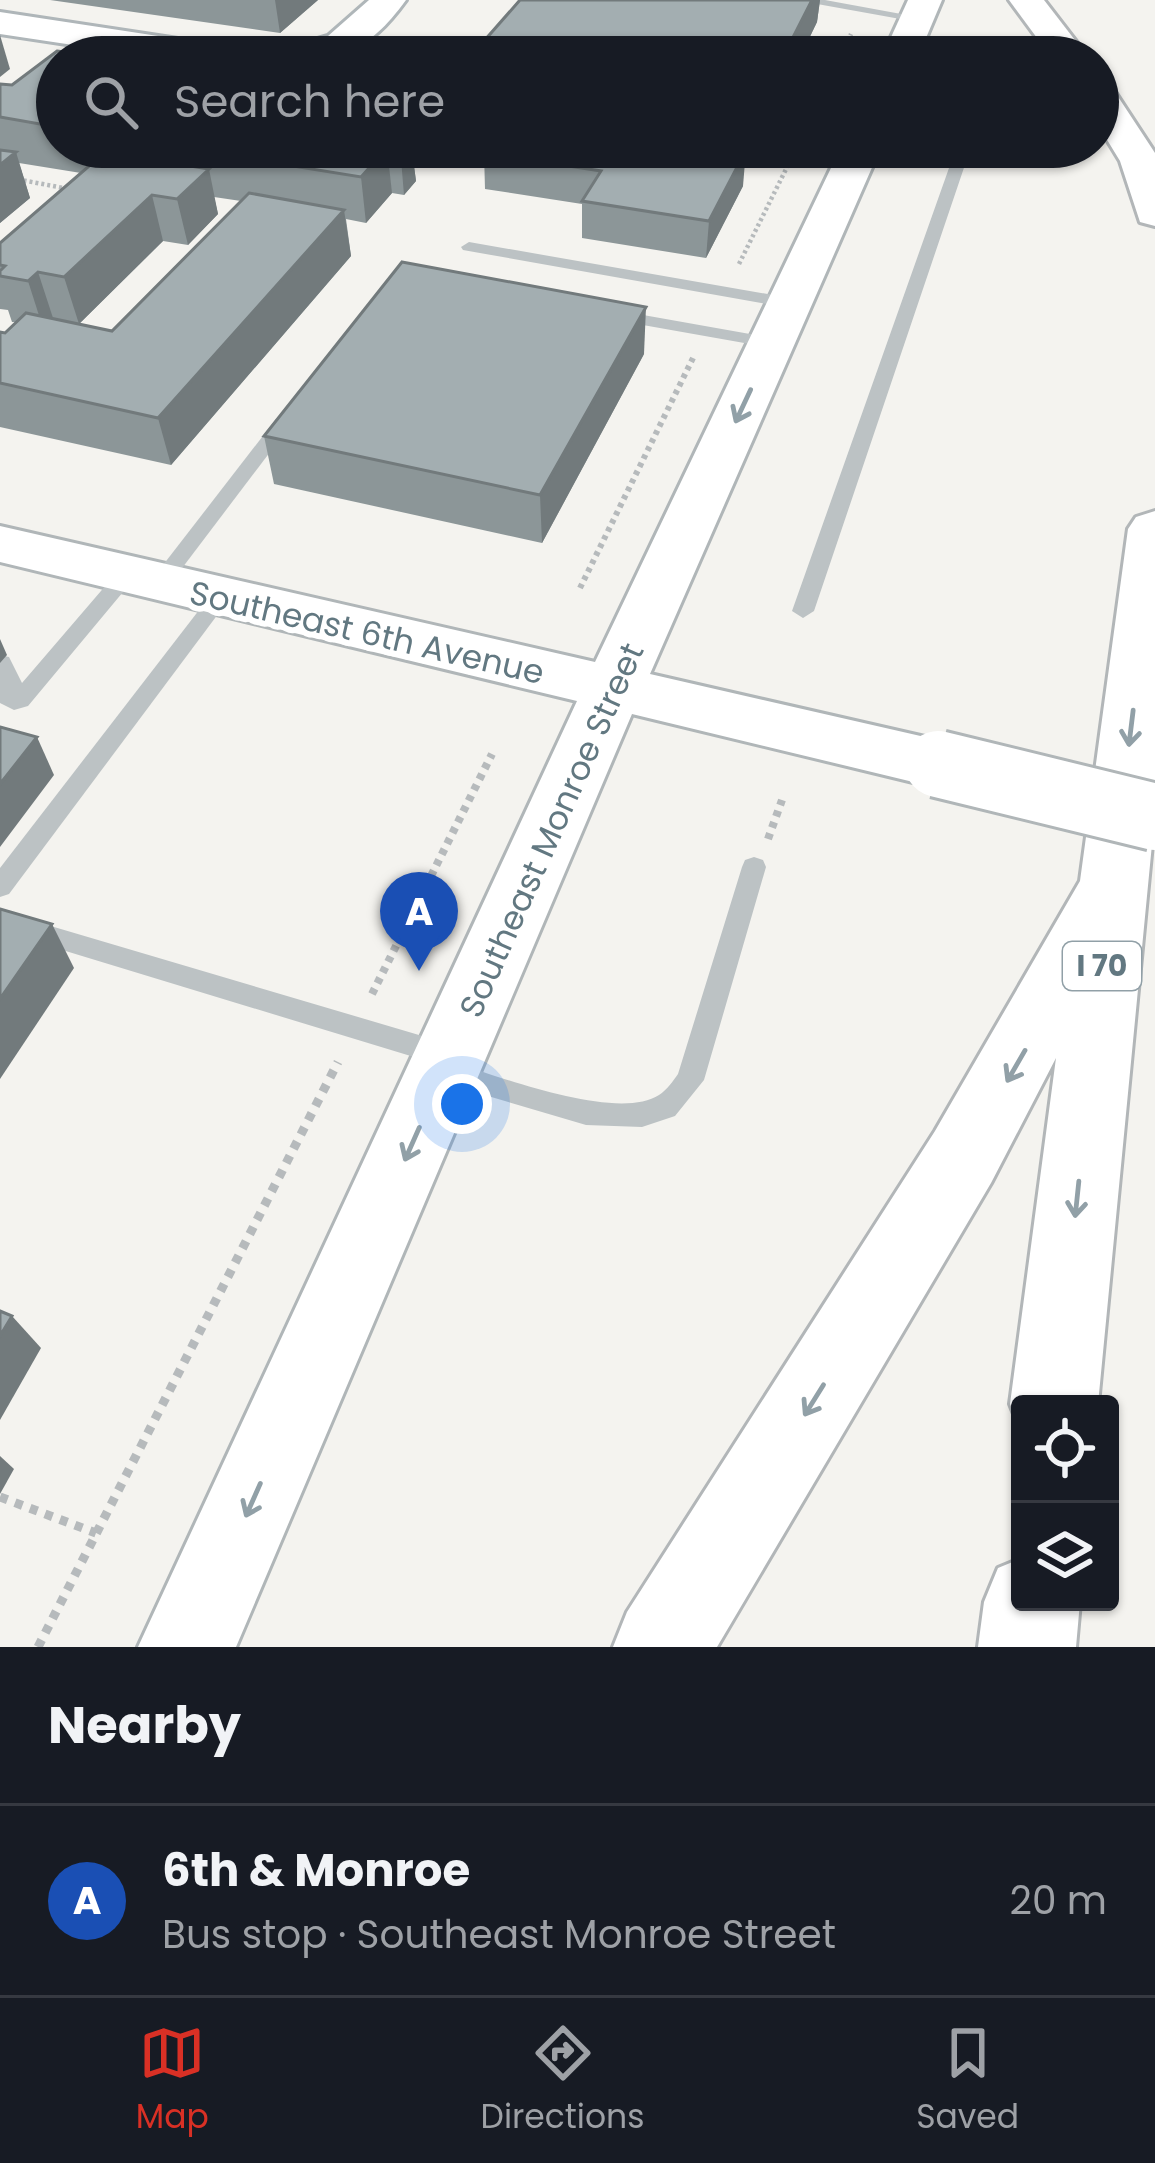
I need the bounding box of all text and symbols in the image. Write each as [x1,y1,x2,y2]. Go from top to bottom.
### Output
search box [36,36,1119,168]
icon: search [78,69,144,135]
text: Search here [174,70,445,133]
one-way arrow [731,387,753,423]
street label: Southeast 6th Avenue [185,569,549,696]
street label: Southeast Monroe Street [448,635,655,1025]
one-way arrow [1119,708,1141,747]
pin: A [380,872,458,971]
road number: I 70 [1063,942,1141,990]
one-way arrow [1004,1048,1028,1083]
your location [432,1074,492,1134]
one-way arrow [400,1125,422,1161]
one-way arrow [1065,1179,1087,1218]
one-way arrow [802,1382,826,1416]
map controls [1011,1395,1119,1611]
button: locate [1011,1395,1119,1503]
one-way arrow [241,1481,263,1517]
button: layers [1011,1503,1119,1611]
text: Nearby [48,1689,241,1761]
text: 6th & Monroe [162,1839,470,1902]
text: A [73,1873,101,1928]
text: 20 m [1009,1873,1107,1928]
text: Bus stop · Southeast Monroe Street [162,1907,836,1962]
tab: Map [136,2020,209,2142]
tab: Directions [481,2020,644,2142]
tab: Saved [916,2020,1019,2142]

